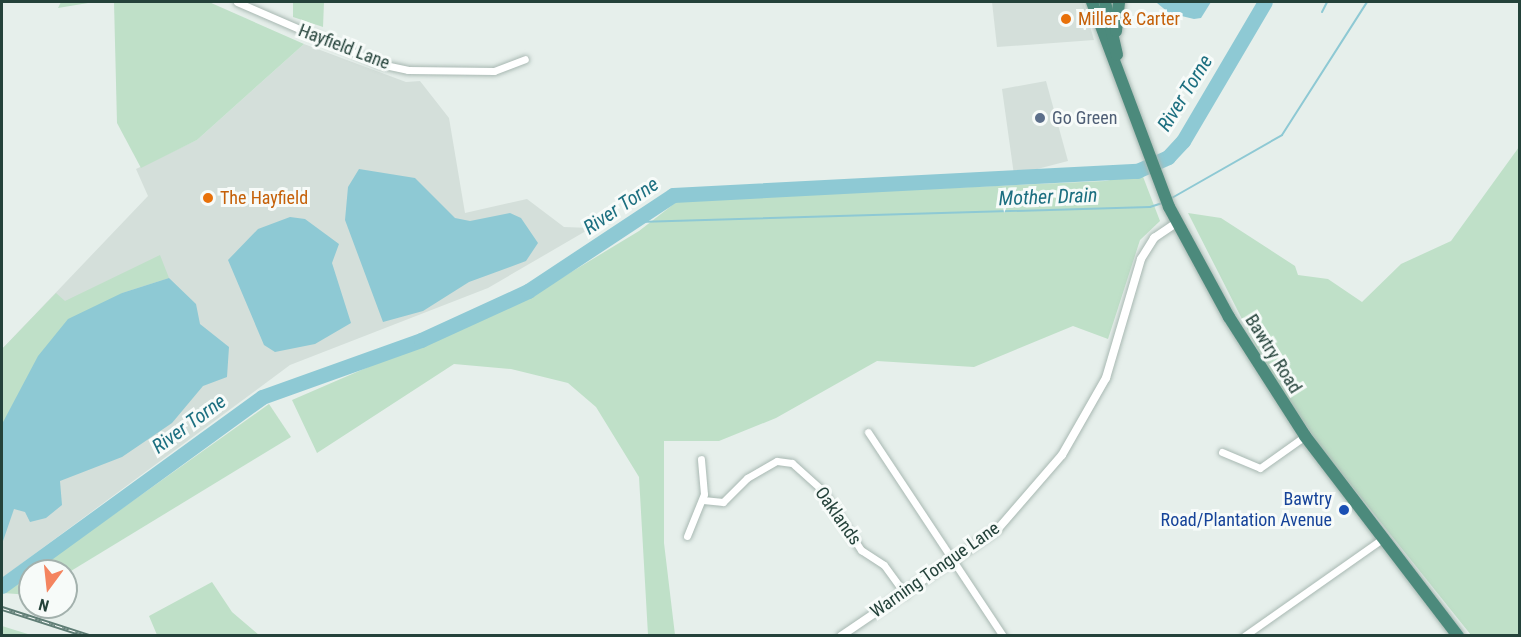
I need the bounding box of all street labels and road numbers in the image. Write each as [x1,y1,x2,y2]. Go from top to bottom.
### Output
street label: Hayfield Lane [295,20,393,74]
street label: Bawtry Road [1240,311,1306,397]
street label: Oaklands [810,483,866,549]
street label: Warning Tongue Lane [866,517,1004,623]

